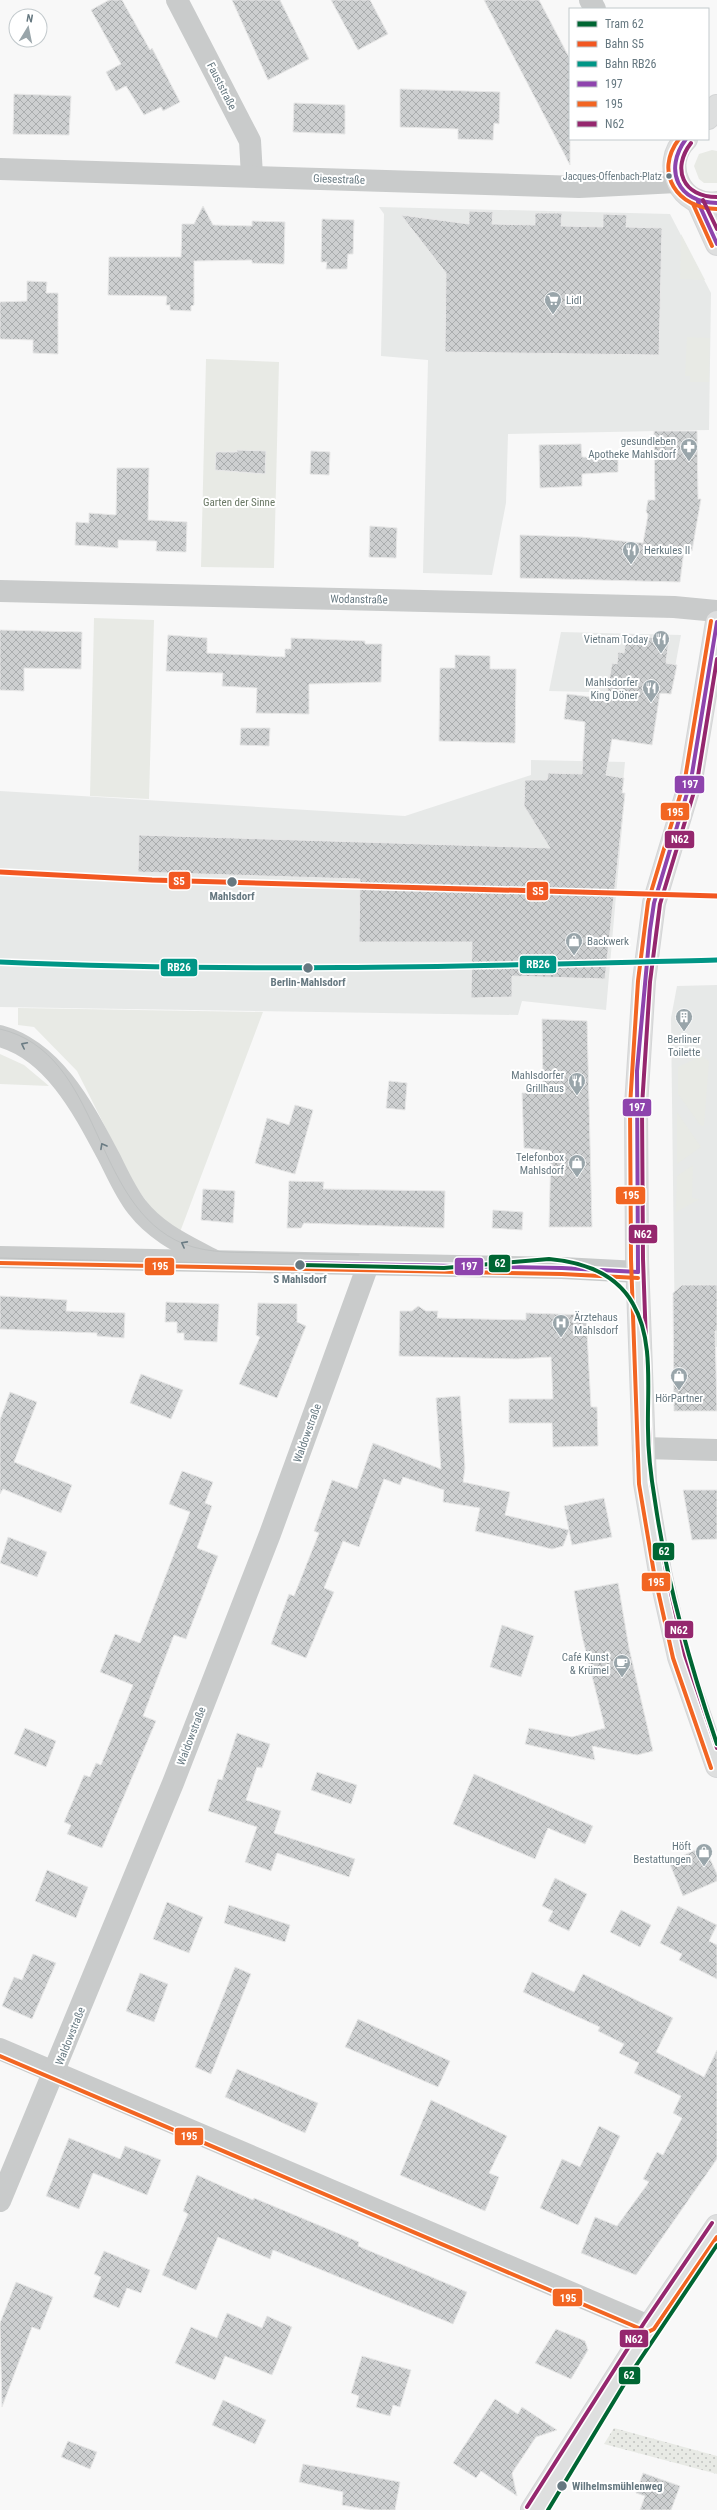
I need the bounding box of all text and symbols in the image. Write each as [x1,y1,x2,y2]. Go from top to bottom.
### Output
north arrow [8,8,48,48]
legend [569,8,709,140]
text: N [25,12,34,26]
text: Tram 62 [605,17,644,31]
text: Bahn S5 [605,37,644,51]
text: Bahn RB26 [605,57,657,71]
street label: Fauststraße [204,60,239,112]
text: 197 [605,77,623,91]
text: 195 [605,97,623,111]
text: N62 [605,117,624,131]
place label: Jacques-Offenbach-Platz [563,171,662,182]
marker: Jacques-Offenbach-Platz [664,171,674,181]
street label: Giesestraße [313,172,365,187]
supermarket icon: Lidl [543,290,563,315]
place label: Lidl [566,294,582,307]
place label: gesundleben Apotheke Mahlsdorf [588,435,677,461]
pharmacy icon: gesundleben Apotheke Mahlsdorf [679,437,699,462]
park label: Garten der Sinne [203,496,275,509]
restaurant icon: Herkules II [621,540,641,565]
place label: Herkules II [644,544,690,557]
street label: Wodanstraße [330,593,388,606]
restaurant icon: Vietnam Today [651,629,671,654]
place label: Vietnam Today [584,633,648,646]
place label: Mahlsdorfer King Döner [585,676,639,702]
restaurant icon: Mahlsdorfer King Döner [641,678,661,703]
line badge: 197 [674,775,705,794]
text: 197 [682,778,699,791]
line badge: 195 [660,802,690,821]
text: 195 [667,806,684,819]
line badge: N62 [664,830,695,849]
text: N62 [671,833,689,846]
line badge: S5 [168,871,191,890]
text: S5 [173,875,185,888]
marker: Mahlsdorf [225,875,239,889]
line badge: S5 [526,881,549,901]
text: S5 [532,885,544,898]
place label: Mahlsdorf [210,890,255,903]
shop icon: Backwerk [564,931,584,956]
place label: Backwerk [587,935,629,948]
line badge: RB26 [519,955,557,974]
line badge: RB26 [160,958,198,977]
text: RB26 [526,958,550,971]
text: RB26 [167,961,191,974]
marker: Berlin-Mahlsdorf [301,961,315,975]
place label: Berlin-Mahlsdorf [271,976,346,989]
building icon: Berliner Toilette [674,1007,694,1032]
place label: Berliner Toilette [667,1033,701,1059]
one-way arrow [21,1043,28,1050]
place label: Mahlsdorfer Grillhaus [511,1069,565,1095]
restaurant icon: Mahlsdorfer Grillhaus [567,1071,587,1096]
line badge: 197 [622,1098,652,1117]
text: 197 [629,1101,646,1114]
one-way arrow [100,1143,107,1150]
place label: Telefonbox Mahlsdorf [516,1151,565,1177]
shop icon: Telefonbox Mahlsdorf [567,1153,587,1178]
line badge: 195 [615,1186,646,1205]
text: 195 [623,1189,640,1202]
line badge: N62 [628,1224,658,1244]
text: N62 [634,1228,652,1241]
one-way arrow [180,1242,188,1249]
line badge: 62 [488,1254,511,1273]
line badge: 195 [144,1257,175,1276]
line badge: 197 [454,1257,484,1276]
text: 62 [494,1257,506,1270]
marker: S Mahlsdorf [293,1258,307,1272]
text: 195 [152,1260,169,1273]
text: 197 [461,1260,478,1273]
place label: S Mahlsdorf [273,1273,327,1286]
place label: Ärztehaus Mahlsdorf [574,1311,619,1337]
hospital icon: Ärztehaus Mahlsdorf [551,1313,571,1338]
shop icon: HörPartner [669,1366,689,1391]
place label: HörPartner [655,1392,704,1405]
street label: Waldowstraße [291,1402,324,1464]
line badge: 62 [652,1542,675,1561]
text: 62 [658,1545,670,1558]
line badge: 195 [641,1572,671,1592]
text: 195 [648,1576,665,1589]
line badge: N62 [664,1620,694,1639]
text: N62 [670,1624,688,1637]
place label: Café Kunst & Krümel [562,1651,609,1677]
cafe icon: Café Kunst & Krümel [612,1653,632,1678]
street label: Waldowstraße [174,1705,209,1767]
place label: Höft Bestattungen [633,1840,691,1866]
shop icon: Höft Bestattungen [694,1842,714,1867]
street label: Waldowstraße [53,2005,88,2067]
line badge: 195 [174,2127,204,2146]
text: 195 [181,2130,198,2143]
line badge: 195 [552,2288,583,2307]
text: 195 [560,2292,577,2305]
line badge: N62 [619,2329,649,2348]
text: N62 [625,2333,643,2346]
line badge: 62 [618,2366,641,2385]
text: 62 [623,2369,635,2382]
marker: Wilhelmsmühlenweg [555,2479,569,2493]
place label: Wilhelmsmühlenweg [572,2480,663,2493]

